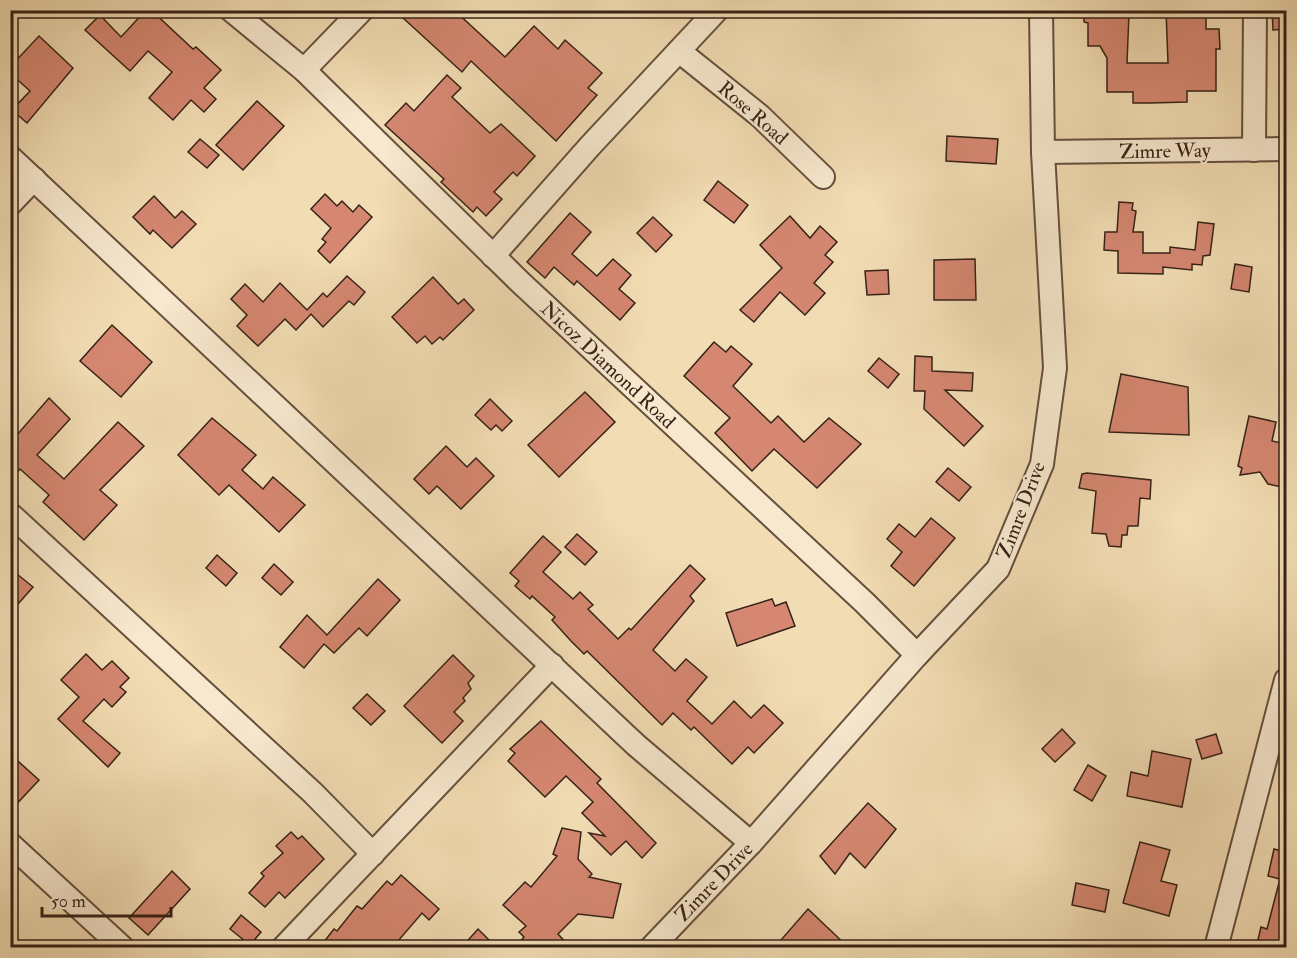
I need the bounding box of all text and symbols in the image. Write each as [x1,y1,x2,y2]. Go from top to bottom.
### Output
street label: Rose Road [713,76,793,150]
street label: Zimre Way [1119,138,1212,164]
street label: Nicoz Diamond Road [535,296,681,434]
street label: Zimre Drive [991,458,1051,562]
street label: Zimre Drive [670,837,758,927]
scale bar [42,880,171,918]
text: 50 m [51,890,86,913]

